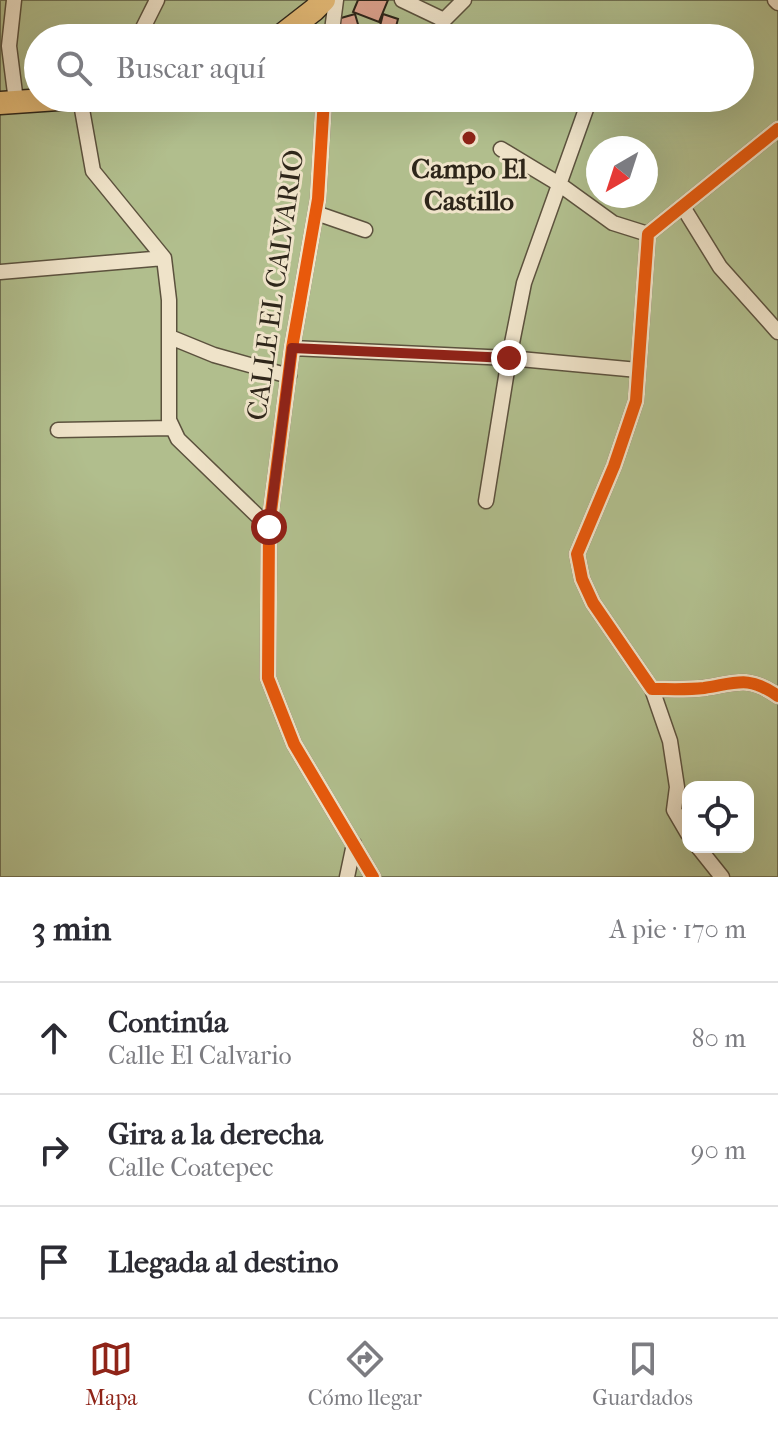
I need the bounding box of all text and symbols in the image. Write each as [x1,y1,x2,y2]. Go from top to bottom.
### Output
search box [24,24,754,112]
icon: search [52,46,96,90]
text: Buscar aquí [116,51,265,86]
marker: Campo El Castillo [460,129,478,147]
north arrow [586,136,658,208]
street label: CALLE EL CALVARIO [240,147,310,423]
place label: Campo El Castillo [411,152,527,217]
route end [491,340,527,376]
route start [251,509,287,545]
map controls [682,781,754,853]
button: locate [682,781,754,853]
text: 3 min [32,909,111,949]
text: A pie · 170 m [610,914,746,945]
text: Continúa [108,1005,228,1040]
icon: ahead [32,1016,76,1060]
text: 80 m [691,1023,746,1054]
text: Calle El Calvario [108,1040,292,1071]
text: Gira a la derecha [108,1117,323,1152]
icon: right [32,1128,76,1172]
text: 90 m [691,1135,746,1166]
text: Calle Coatepec [108,1152,273,1183]
icon: arrive [32,1240,76,1284]
text: Llegada al destino [108,1245,338,1280]
tab: Mapa [85,1337,138,1411]
tab: Cómo llegar [308,1337,422,1411]
tab: Guardados [592,1337,693,1411]

